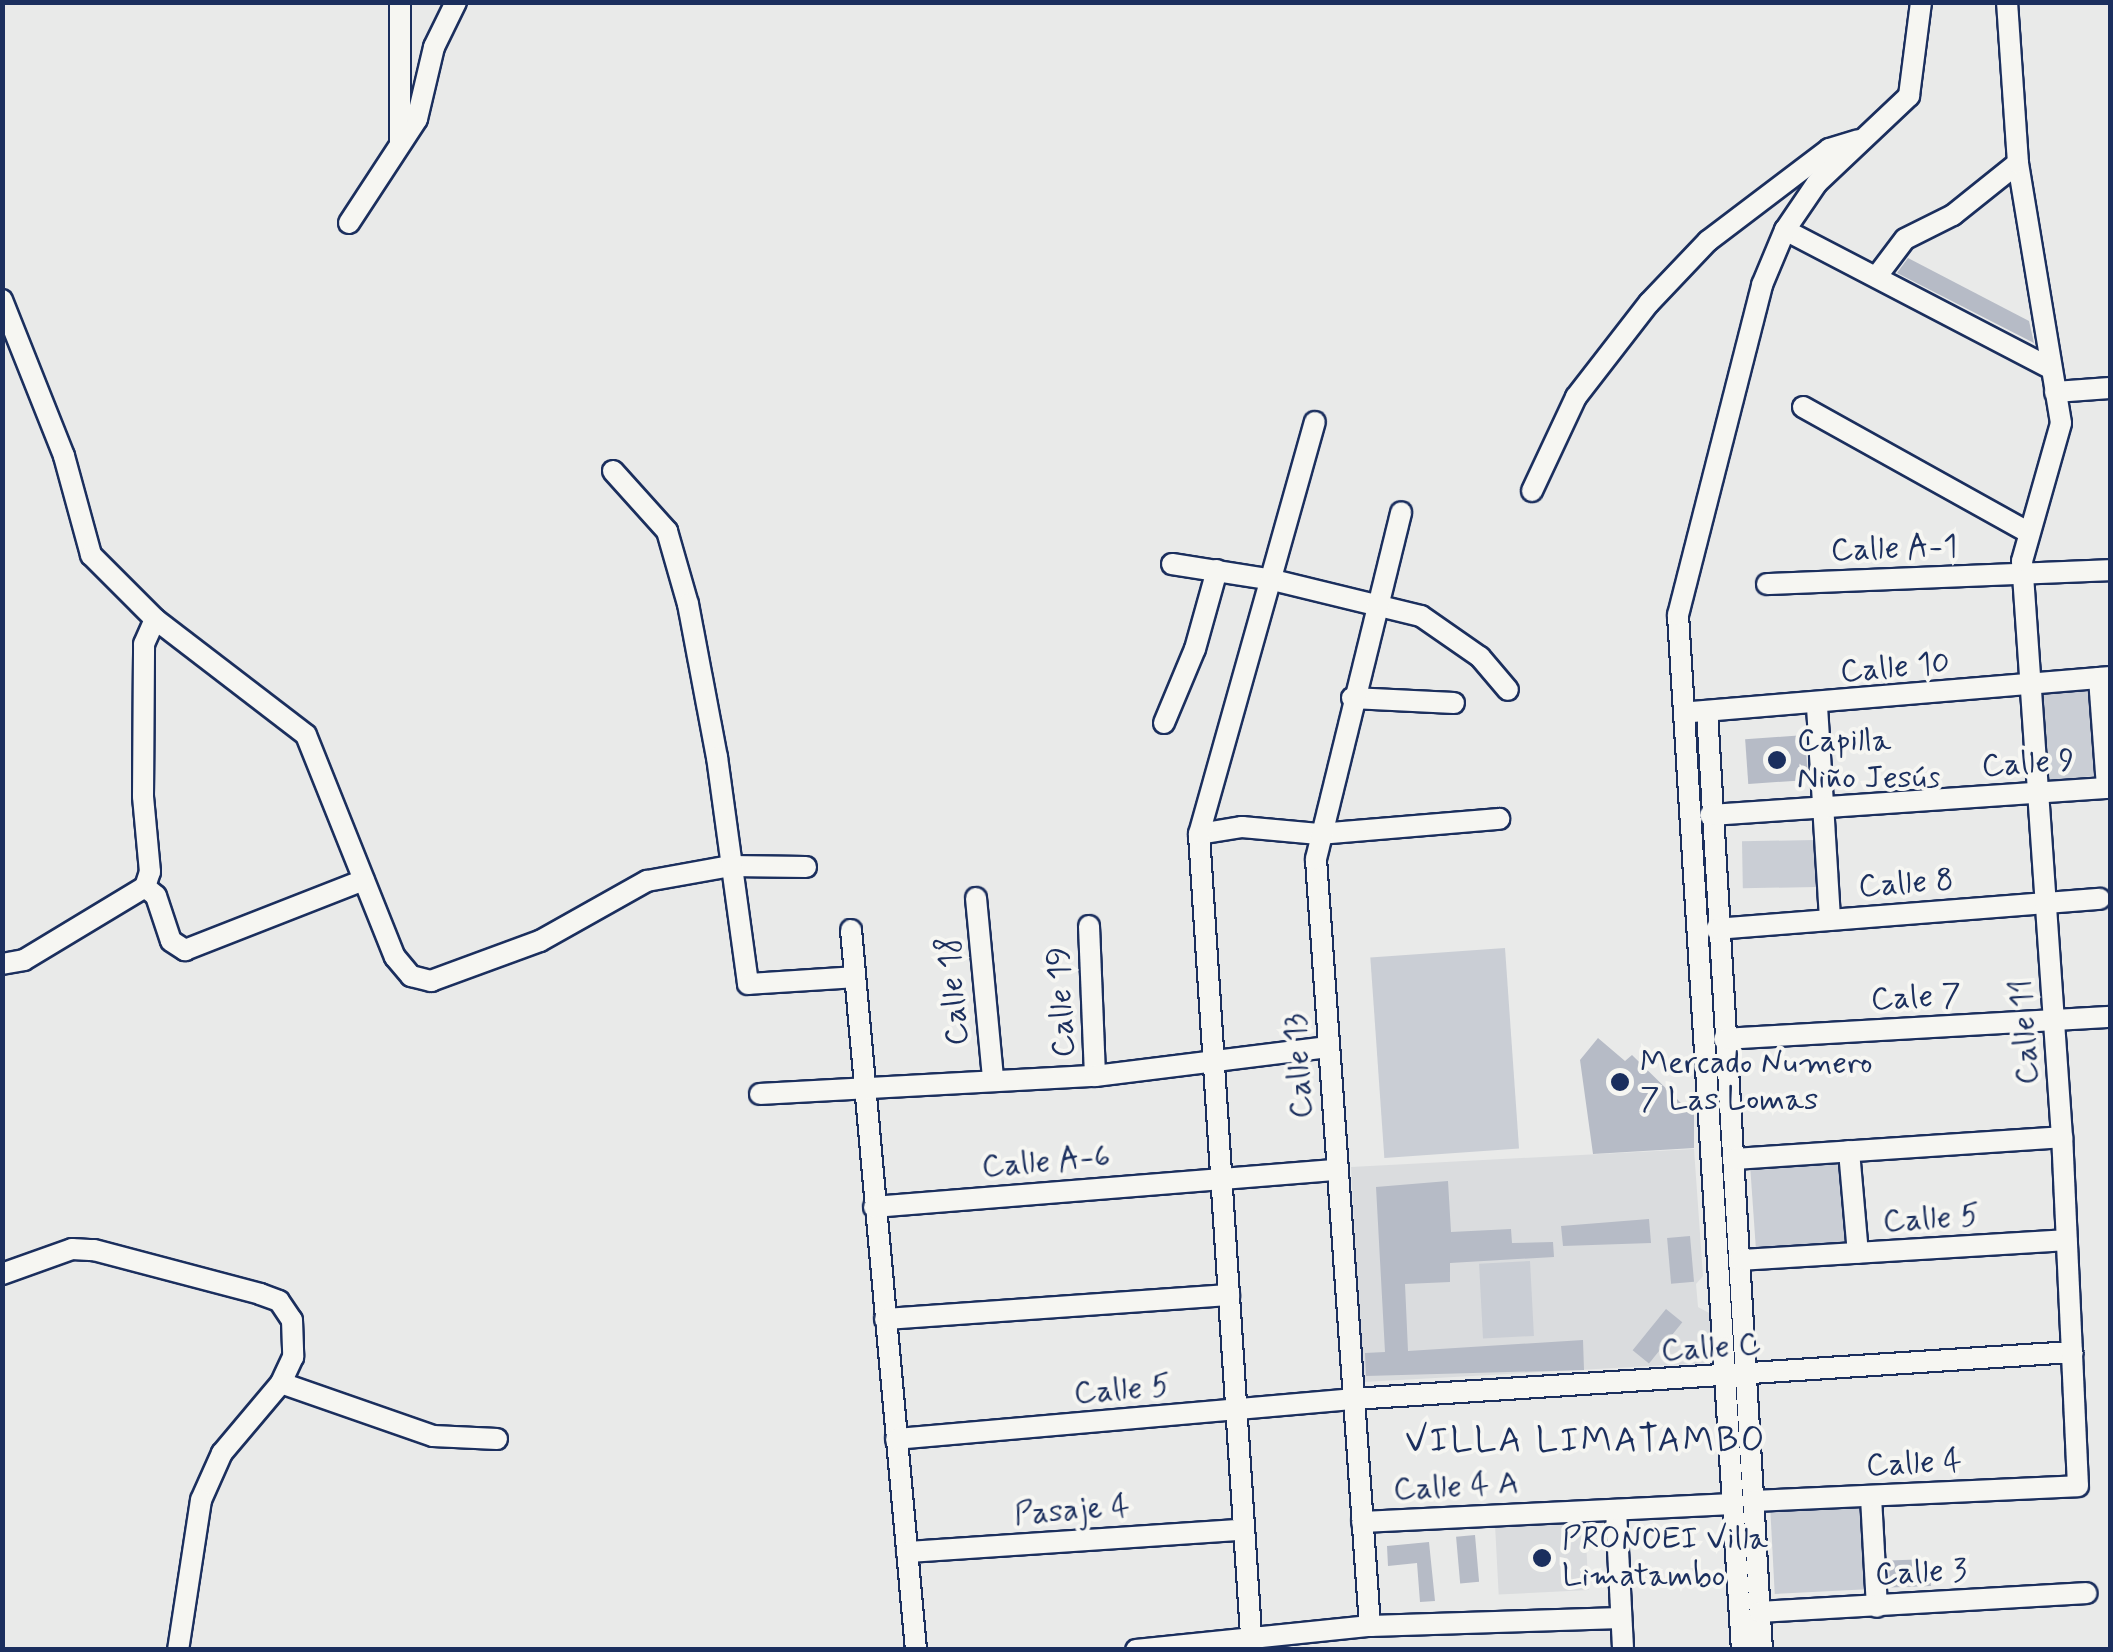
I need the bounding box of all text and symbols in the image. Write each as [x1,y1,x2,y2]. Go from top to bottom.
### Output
street label: Calle A-1 [1830,528,1958,570]
street label: Calle 10 [1839,644,1951,692]
place label: Capilla Niño Jesús [1797,723,1942,798]
street label: Calle 9 [1980,742,2076,786]
marker: Capilla Niño Jesús [1766,749,1788,771]
street label: Calle 8 [1857,862,1955,906]
street label: Calle 18 [930,935,978,1047]
street label: Calle 19 [1040,946,1084,1058]
street label: Cale 7 [1870,976,1962,1020]
street label: Calle 11 [2002,978,2048,1086]
street label: Calle 13 [1276,1012,1322,1120]
place label: Mercado Numero 7 Las Lomas [1640,1045,1868,1120]
marker: Mercado Numero 7 Las Lomas [1609,1071,1631,1093]
street label: Calle A-6 [980,1137,1112,1187]
street label: Calle 5 [1881,1196,1981,1242]
street label: Calle C [1660,1325,1762,1371]
street label: Calle 5 [1072,1367,1172,1413]
district label: VILLA LIMATAMBO [1406,1420,1766,1462]
street label: Calle 4 [1865,1442,1963,1486]
street label: Calle 4 A [1392,1465,1520,1509]
street label: Pasaje 4 [1013,1488,1131,1534]
place label: PRONOEI Villa Limatambo [1562,1521,1764,1596]
marker: PRONOEI Villa Limatambo [1531,1547,1553,1569]
street label: Calle 3 [1874,1551,1968,1595]

